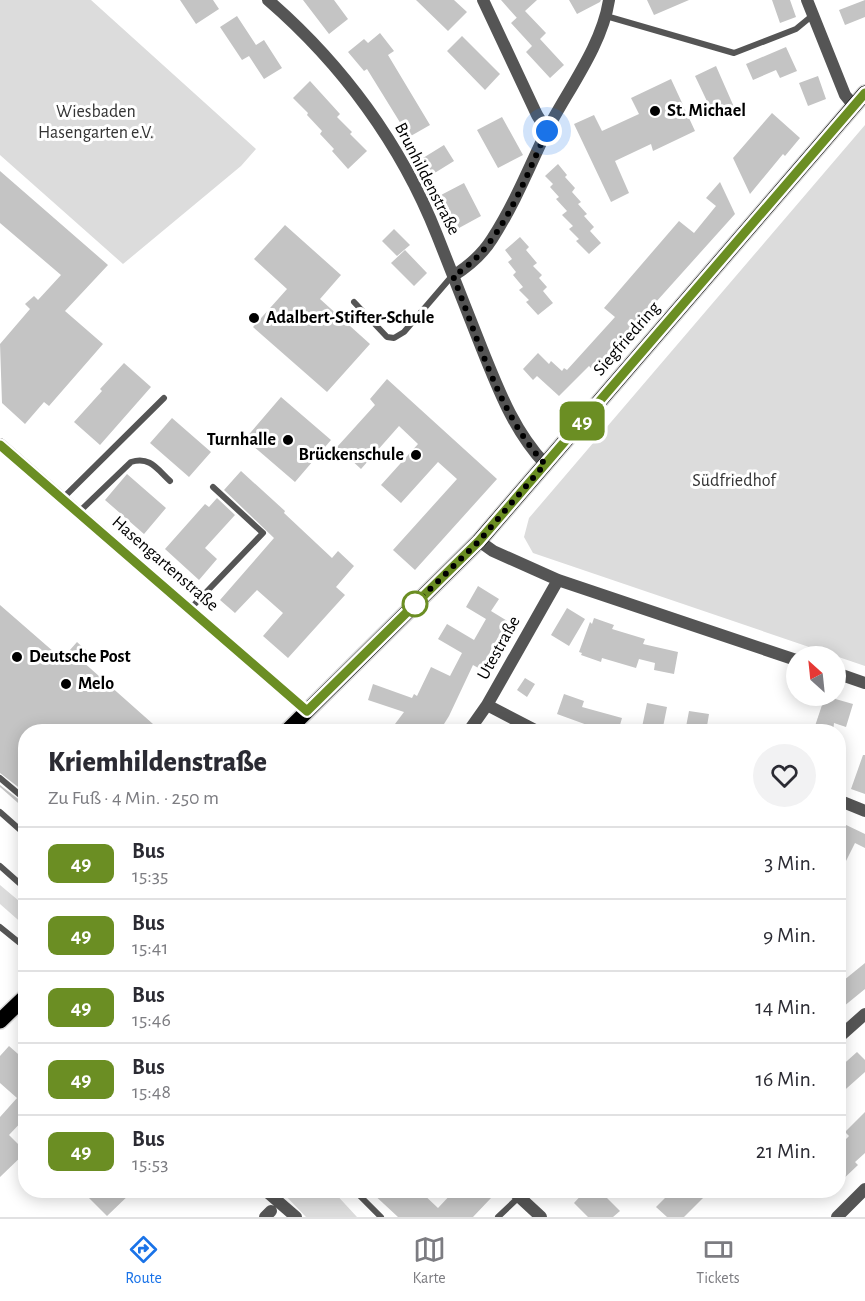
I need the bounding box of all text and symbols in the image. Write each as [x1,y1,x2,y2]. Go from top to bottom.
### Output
place label: St. Michael [667,102,746,120]
park label: Wiesbaden Hasengarten e.V. [38,103,154,142]
marker: St. Michael [648,104,662,118]
your location [532,116,562,146]
street label: Brunhildenstraße [391,120,463,238]
street label: Siegfriedring [590,299,664,379]
place label: Adalbert-Stifter-Schule [266,309,434,327]
marker: Adalbert-Stifter-Schule [247,311,261,325]
line badge: 49 [555,402,609,440]
text: 49 [572,411,592,432]
place label: Turnhalle [207,431,276,449]
marker: Turnhalle [281,433,295,447]
place label: Brückenschule [298,446,404,464]
marker: Brückenschule [409,448,423,462]
park label: Südfriedhof [692,472,777,490]
street label: Hasengartenstraße [108,513,222,615]
unlabelled marker [402,591,428,617]
street label: Utestraße [474,613,524,683]
north arrow [786,646,846,706]
map controls [786,646,846,706]
place label: Deutsche Post [29,648,131,666]
marker: Deutsche Post [10,650,24,664]
place label: Melo [78,675,114,693]
marker: Melo [59,677,73,691]
button: heart [753,744,816,807]
text: Kriemhildenstraße [48,749,267,777]
text: Zu Fuß · 4 Min. · 250 m [48,788,219,808]
text: Bus [132,840,165,862]
text: 3 Min. [764,852,816,874]
text: 49 [71,853,91,874]
text: 15:35 [132,866,168,886]
text: Bus [132,912,165,934]
text: 9 Min. [763,924,816,946]
text: 49 [71,925,91,946]
text: 15:41 [132,938,168,958]
text: Bus [132,984,165,1006]
text: 14 Min. [755,996,816,1018]
text: 49 [71,997,91,1018]
text: 15:46 [132,1010,171,1030]
text: Bus [132,1056,165,1078]
text: 16 Min. [755,1068,816,1090]
text: 49 [71,1069,91,1090]
text: 15:48 [132,1082,171,1102]
text: Bus [132,1128,165,1150]
text: 21 Min. [756,1140,816,1162]
text: 49 [71,1141,91,1162]
text: 15:53 [132,1154,168,1174]
tab: Route [125,1233,162,1288]
tab: Karte [412,1233,446,1288]
tab: Tickets [696,1233,740,1288]

